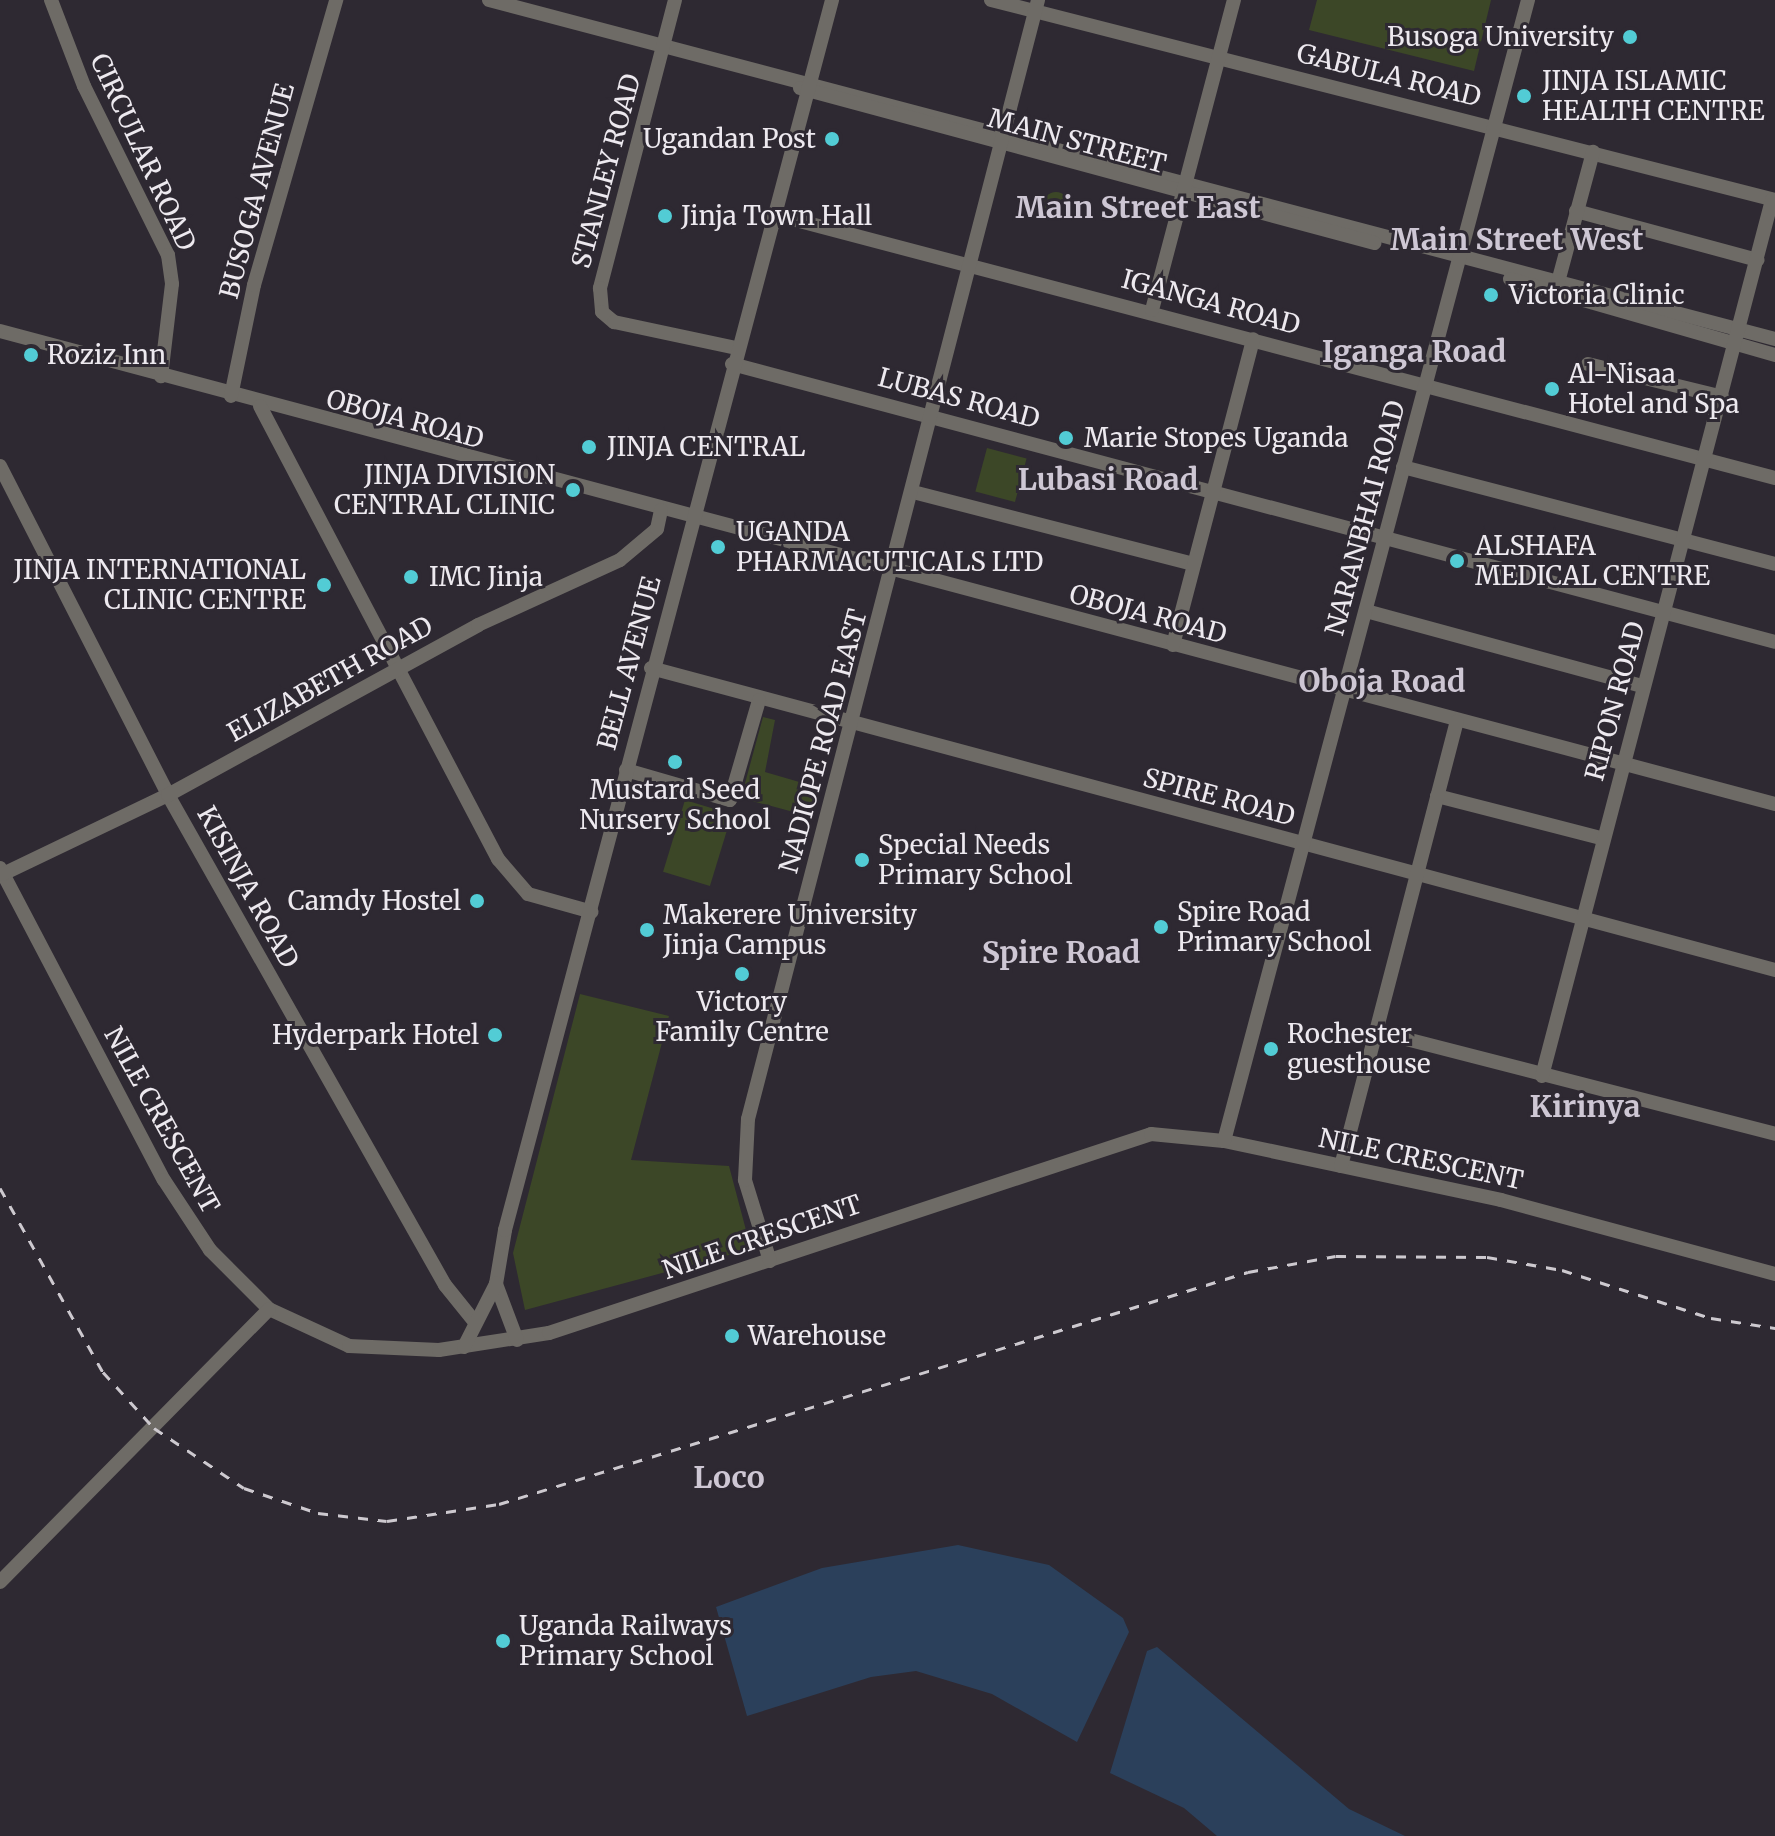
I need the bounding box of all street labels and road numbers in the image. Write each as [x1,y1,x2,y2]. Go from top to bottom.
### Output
street label: GABULA ROAD [1294,37,1484,113]
street label: CIRCULAR ROAD [84,49,202,255]
street label: STANLEY ROAD [565,71,647,271]
street label: BUSOGA AVENUE [213,80,301,302]
street label: MAIN STREET [984,102,1170,180]
street label: IGANGA ROAD [1118,263,1304,341]
street label: LUBAS ROAD [875,361,1043,435]
street label: OBOJA ROAD [323,383,487,455]
street label: NARANBHAI ROAD [1319,397,1411,639]
street label: BELL AVENUE [591,573,667,753]
street label: OBOJA ROAD [1066,578,1230,650]
street label: NADIOPE ROAD EAST [773,606,873,876]
street label: ELIZABETH ROAD [222,610,438,748]
street label: RIPON ROAD [1579,618,1651,784]
street label: SPIRE ROAD [1140,762,1298,832]
street label: KISINJA ROAD [191,801,305,973]
street label: NILE CRESCENT [98,1021,226,1219]
street label: NILE CRESCENT [1316,1122,1526,1196]
street label: NILE CRESCENT [658,1188,866,1286]

